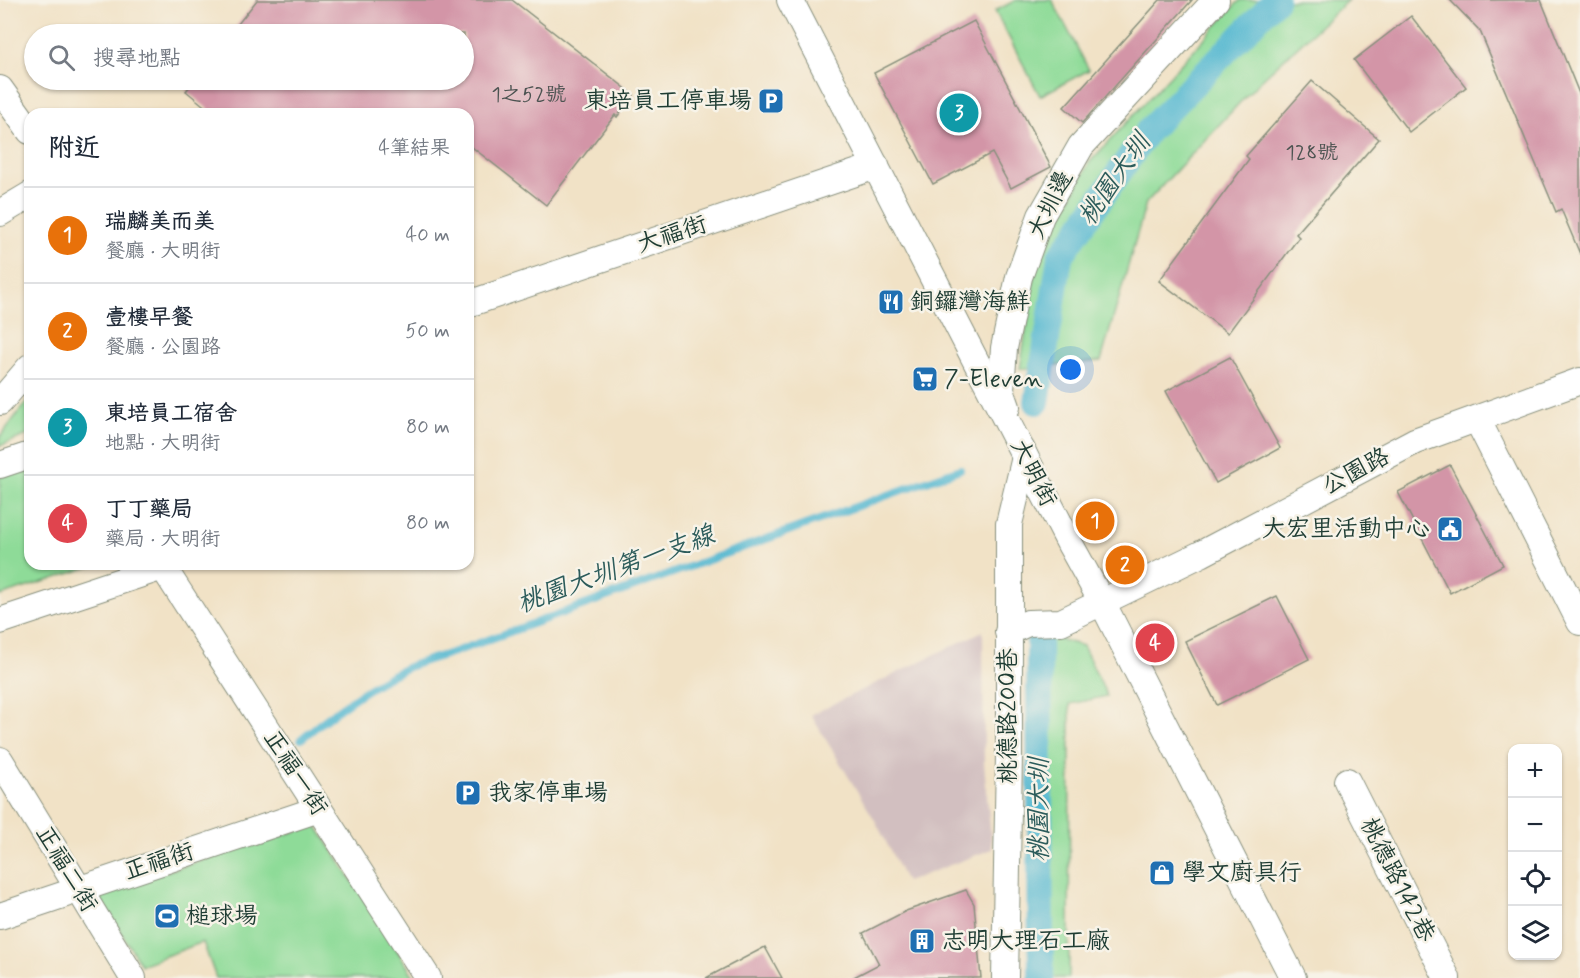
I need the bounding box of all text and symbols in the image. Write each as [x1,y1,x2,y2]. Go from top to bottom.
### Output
search box [24,24,474,90]
icon: search [45,41,78,74]
text: 搜尋地點 [93,45,181,73]
house number: 1之52號 [491,81,567,109]
place label: 東培員工停車場 [584,86,752,117]
parking icon: 東培員工停車場 [756,86,786,116]
pin: 3 [940,90,978,136]
water label: 桃園大圳 [1071,125,1160,232]
text: 附近 [48,132,100,166]
text: 4筆結果 [378,135,450,162]
house number: 128號 [1286,139,1338,167]
street label: 大圳邊 [1021,166,1081,244]
text: 瑞麟美而美 [105,208,215,236]
street label: 大福街 [633,209,711,261]
text: 1 [63,222,72,249]
text: 40 m [406,222,450,249]
text: 餐廳 · 大明街 [105,238,220,265]
restaurant icon: 銅鑼灣海鮮 [876,287,906,317]
place label: 銅鑼灣海鮮 [910,287,1030,318]
text: 壹樓早餐 [105,304,193,332]
text: 2 [63,318,72,345]
text: 50 m [405,318,450,345]
text: 餐廳 · 公園路 [105,334,220,361]
your location [1056,355,1085,384]
supermarket icon: 7-Eleven [910,364,940,394]
place label: 7-Eleven [944,364,1043,395]
text: 東培員工宿舍 [105,400,237,428]
text: 3 [63,414,72,441]
text: 80 m [406,414,450,441]
text: 地點 · 大明街 [105,430,220,457]
street label: 大明街 [1003,434,1063,512]
street label: 公園路 [1317,441,1395,503]
text: 丁丁藥局 [105,496,193,524]
pin: 1 [1076,498,1114,544]
text: 4 [62,510,73,537]
text: 80 m [406,510,450,537]
place label: 大宏里活動中心 [1262,514,1430,545]
public building icon: 大宏里活動中心 [1435,514,1465,544]
water label: 桃園大圳第一支線 [512,518,721,622]
text: 藥局 · 大明街 [105,526,220,553]
pin: 2 [1106,542,1144,588]
pin: 4 [1136,620,1174,666]
street label: 桃德路200巷 [993,648,1024,784]
street label: 正福一街 [256,724,334,822]
map controls [1508,744,1562,960]
button: + [1508,744,1562,798]
water label: 桃園大圳 [1023,755,1057,862]
parking icon: 我家停車場 [453,778,483,808]
place label: 我家停車場 [488,778,608,809]
button: − [1508,798,1562,852]
street label: 桃德路142巷 [1352,813,1442,947]
street label: 正福二街 [28,820,104,918]
street label: 正福街 [120,836,198,888]
button: locate [1508,852,1562,906]
shop icon: 學文廚具行 [1147,858,1177,888]
place label: 學文廚具行 [1182,858,1302,889]
sports icon: 槌球場 [152,901,182,931]
place label: 槌球場 [186,901,258,932]
button: layers [1508,906,1562,960]
building icon: 志明大理石工廠 [907,926,937,956]
place label: 志明大理石工廠 [942,926,1110,957]

